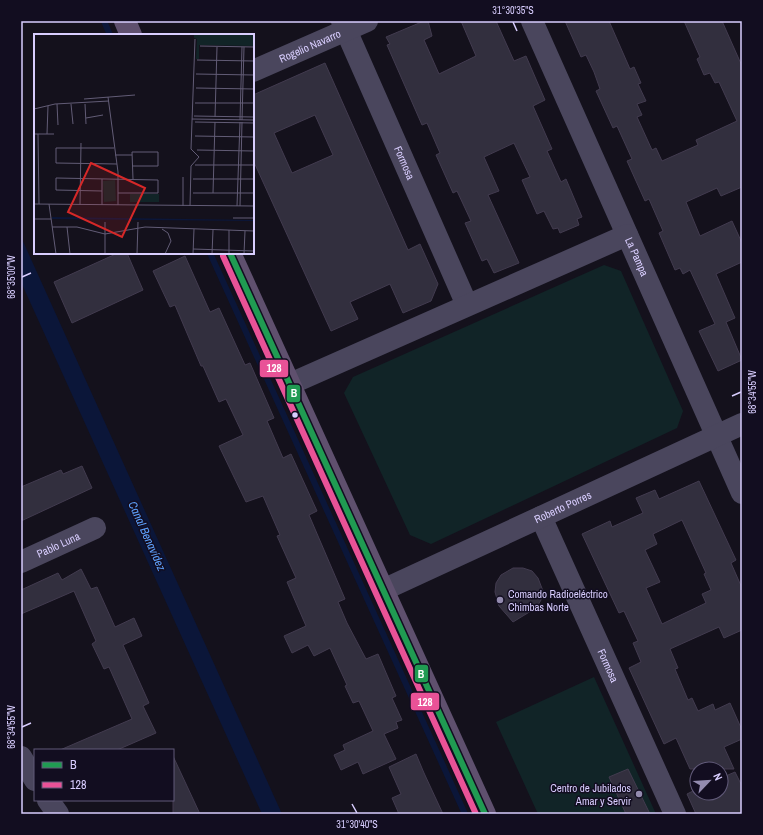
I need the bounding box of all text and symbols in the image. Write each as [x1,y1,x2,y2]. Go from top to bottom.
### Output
text: 31°30'35"S [492,4,534,17]
street label: Rogelio Navarro [277,26,343,66]
inset map [34,34,254,254]
street label: Formosa [391,144,418,182]
street label: La Pampa [622,235,652,278]
text: 68°35'00"W [5,255,18,299]
line badge: 128 [259,359,289,378]
text: 128 [266,361,282,375]
text: 68°34'55"W [746,370,759,414]
line badge: B [286,384,301,403]
text: B [291,386,298,400]
unlabelled marker [290,410,300,420]
street label: Roberto Porres [532,487,594,526]
water label: Canal Benavídez [124,499,170,574]
street label: Pablo Luna [35,529,82,561]
place label: Comando Radioeléctrico Chimbas Norte [508,587,608,614]
marker: Comando Radioeléctrico Chimbas Norte [495,595,505,605]
street label: Formosa [594,647,622,685]
line badge: B [414,664,429,683]
text: B [418,667,425,681]
line badge: 128 [410,692,440,711]
text: 128 [417,695,433,709]
text: 68°34'55"W [5,705,18,749]
legend [34,749,174,801]
text: B [70,757,77,773]
north arrow [689,761,729,801]
text: N [710,771,726,783]
text: 128 [70,777,86,793]
place label: Centro de Jubilados Amar y Servir [550,781,631,808]
marker: Centro de Jubilados Amar y Servir [634,789,644,799]
text: 31°30'40"S [336,818,378,831]

